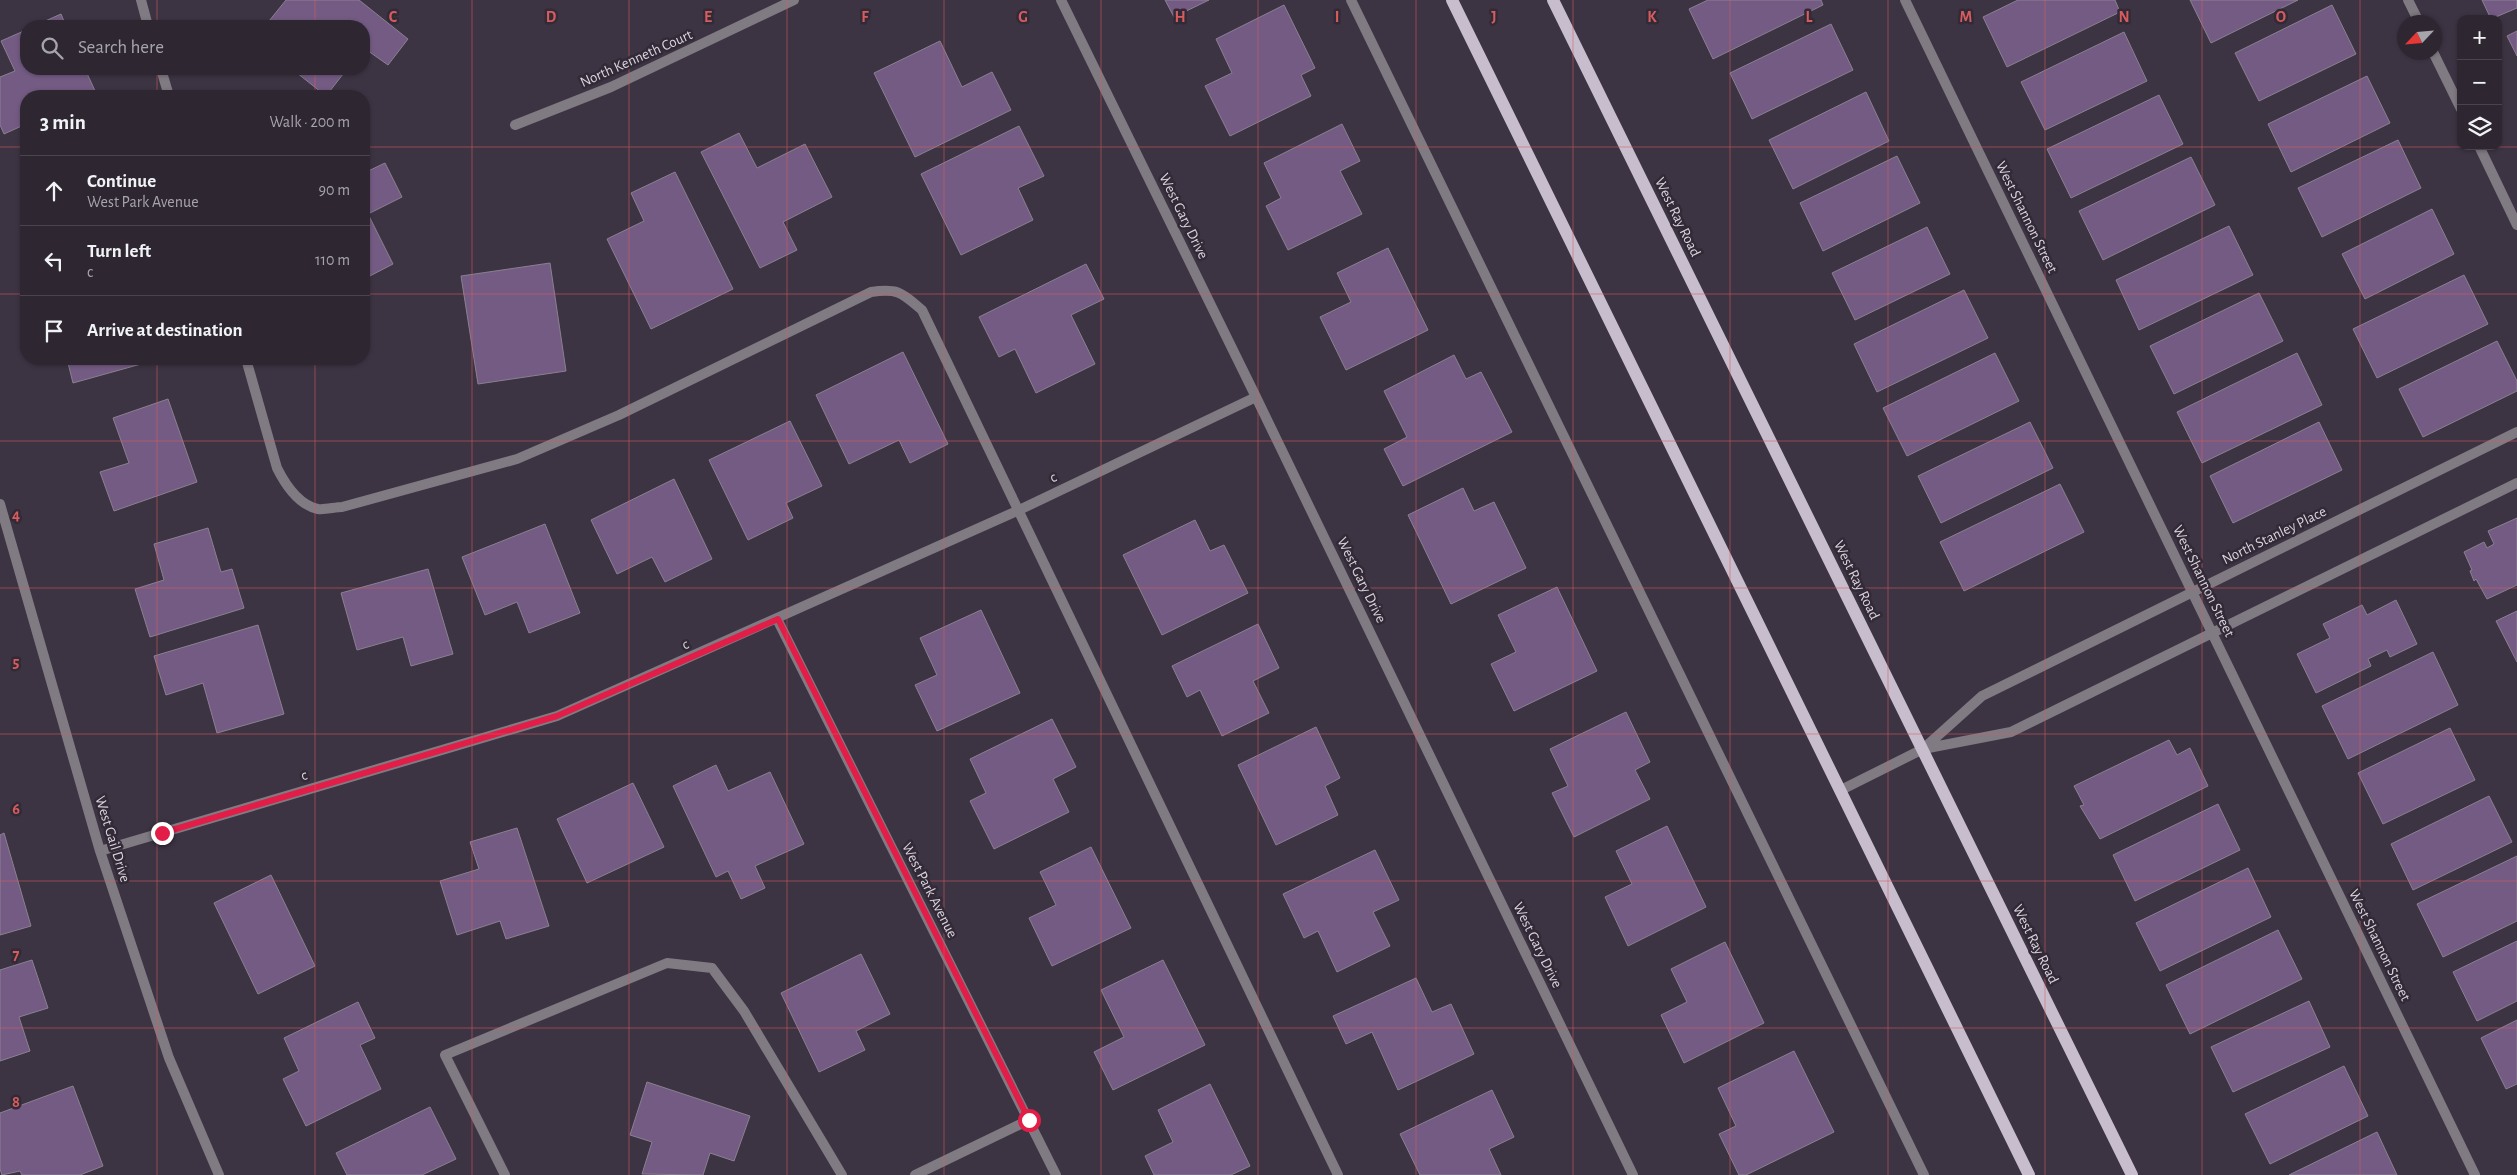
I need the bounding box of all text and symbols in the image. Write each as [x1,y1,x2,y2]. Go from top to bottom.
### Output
text: C [389,9,398,25]
text: D [546,9,557,25]
text: E [704,9,712,25]
text: F [861,9,869,25]
text: G [1018,9,1028,25]
text: H [1174,9,1186,25]
text: I [1335,9,1339,25]
text: J [1491,9,1497,25]
text: K [1647,9,1657,25]
text: L [1806,9,1813,25]
text: M [1960,9,1972,25]
text: N [2118,9,2130,25]
text: O [2276,9,2286,25]
north arrow [2397,15,2442,60]
map controls [2457,15,2502,150]
button: + [2457,15,2502,60]
search box [20,20,370,75]
street label: North Kenneth Court [578,27,695,90]
icon: search [38,34,66,62]
text: Search here [78,38,164,57]
button: − [2457,60,2502,105]
button: layers [2457,105,2502,150]
text: 3 min [40,112,86,133]
text: Walk · 200 m [269,114,350,130]
street label: West Shannon Street [1993,159,2060,276]
street label: West Gary Drive [1156,171,1211,261]
text: Continue [87,172,156,191]
street label: West Ray Road [1652,175,1703,259]
icon: ahead [40,177,68,205]
text: 90 m [319,182,350,198]
text: West Park Avenue [87,194,199,210]
text: Turn left [87,242,151,261]
icon: left [40,247,68,275]
text: 110 m [315,252,350,268]
text: c [87,264,93,280]
icon: arrive [40,317,68,345]
text: Arrive at destination [87,321,243,340]
street label: c [1047,469,1059,485]
street label: North Stanley Place [2220,504,2329,567]
text: 4 [12,507,20,523]
street label: West Shannon Street [2170,523,2237,640]
street label: West Gary Drive [1334,535,1389,625]
street label: West Ray Road [1831,538,1882,622]
street label: c [680,636,691,652]
text: 5 [13,654,20,670]
street label: c [299,767,309,783]
street label: West Gail Drive [92,794,133,884]
text: 6 [12,801,20,817]
route end [151,822,174,845]
street label: West Park Avenue [899,840,960,940]
street label: West Shannon Street [2346,887,2413,1004]
street label: West Gary Drive [1510,900,1565,990]
street label: West Ray Road [2010,902,2061,986]
text: 7 [13,947,20,963]
text: 8 [12,1094,20,1110]
route start [1018,1109,1041,1132]

